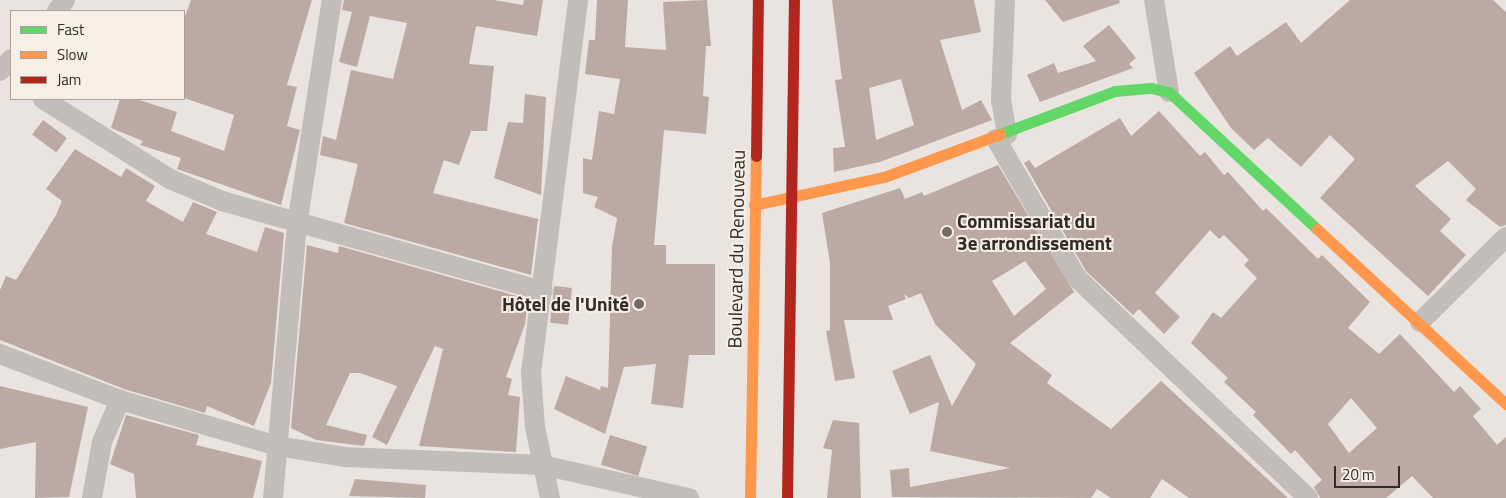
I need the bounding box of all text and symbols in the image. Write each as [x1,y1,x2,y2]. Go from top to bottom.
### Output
legend [10,10,185,100]
text: Fast [57,18,84,41]
text: Slow [57,43,88,66]
text: Jam [57,68,81,91]
street label: Boulevard du Renouveau [723,149,749,349]
place label: Commissariat du 3e arrondissement [957,210,1112,254]
marker: Commissariat du 3e arrondissement [941,226,953,238]
place label: Hôtel de l'Unité [502,293,629,315]
marker: Hôtel de l'Unité [633,298,645,310]
scale bar [1336,456,1402,488]
text: 20 m [1342,463,1375,486]

